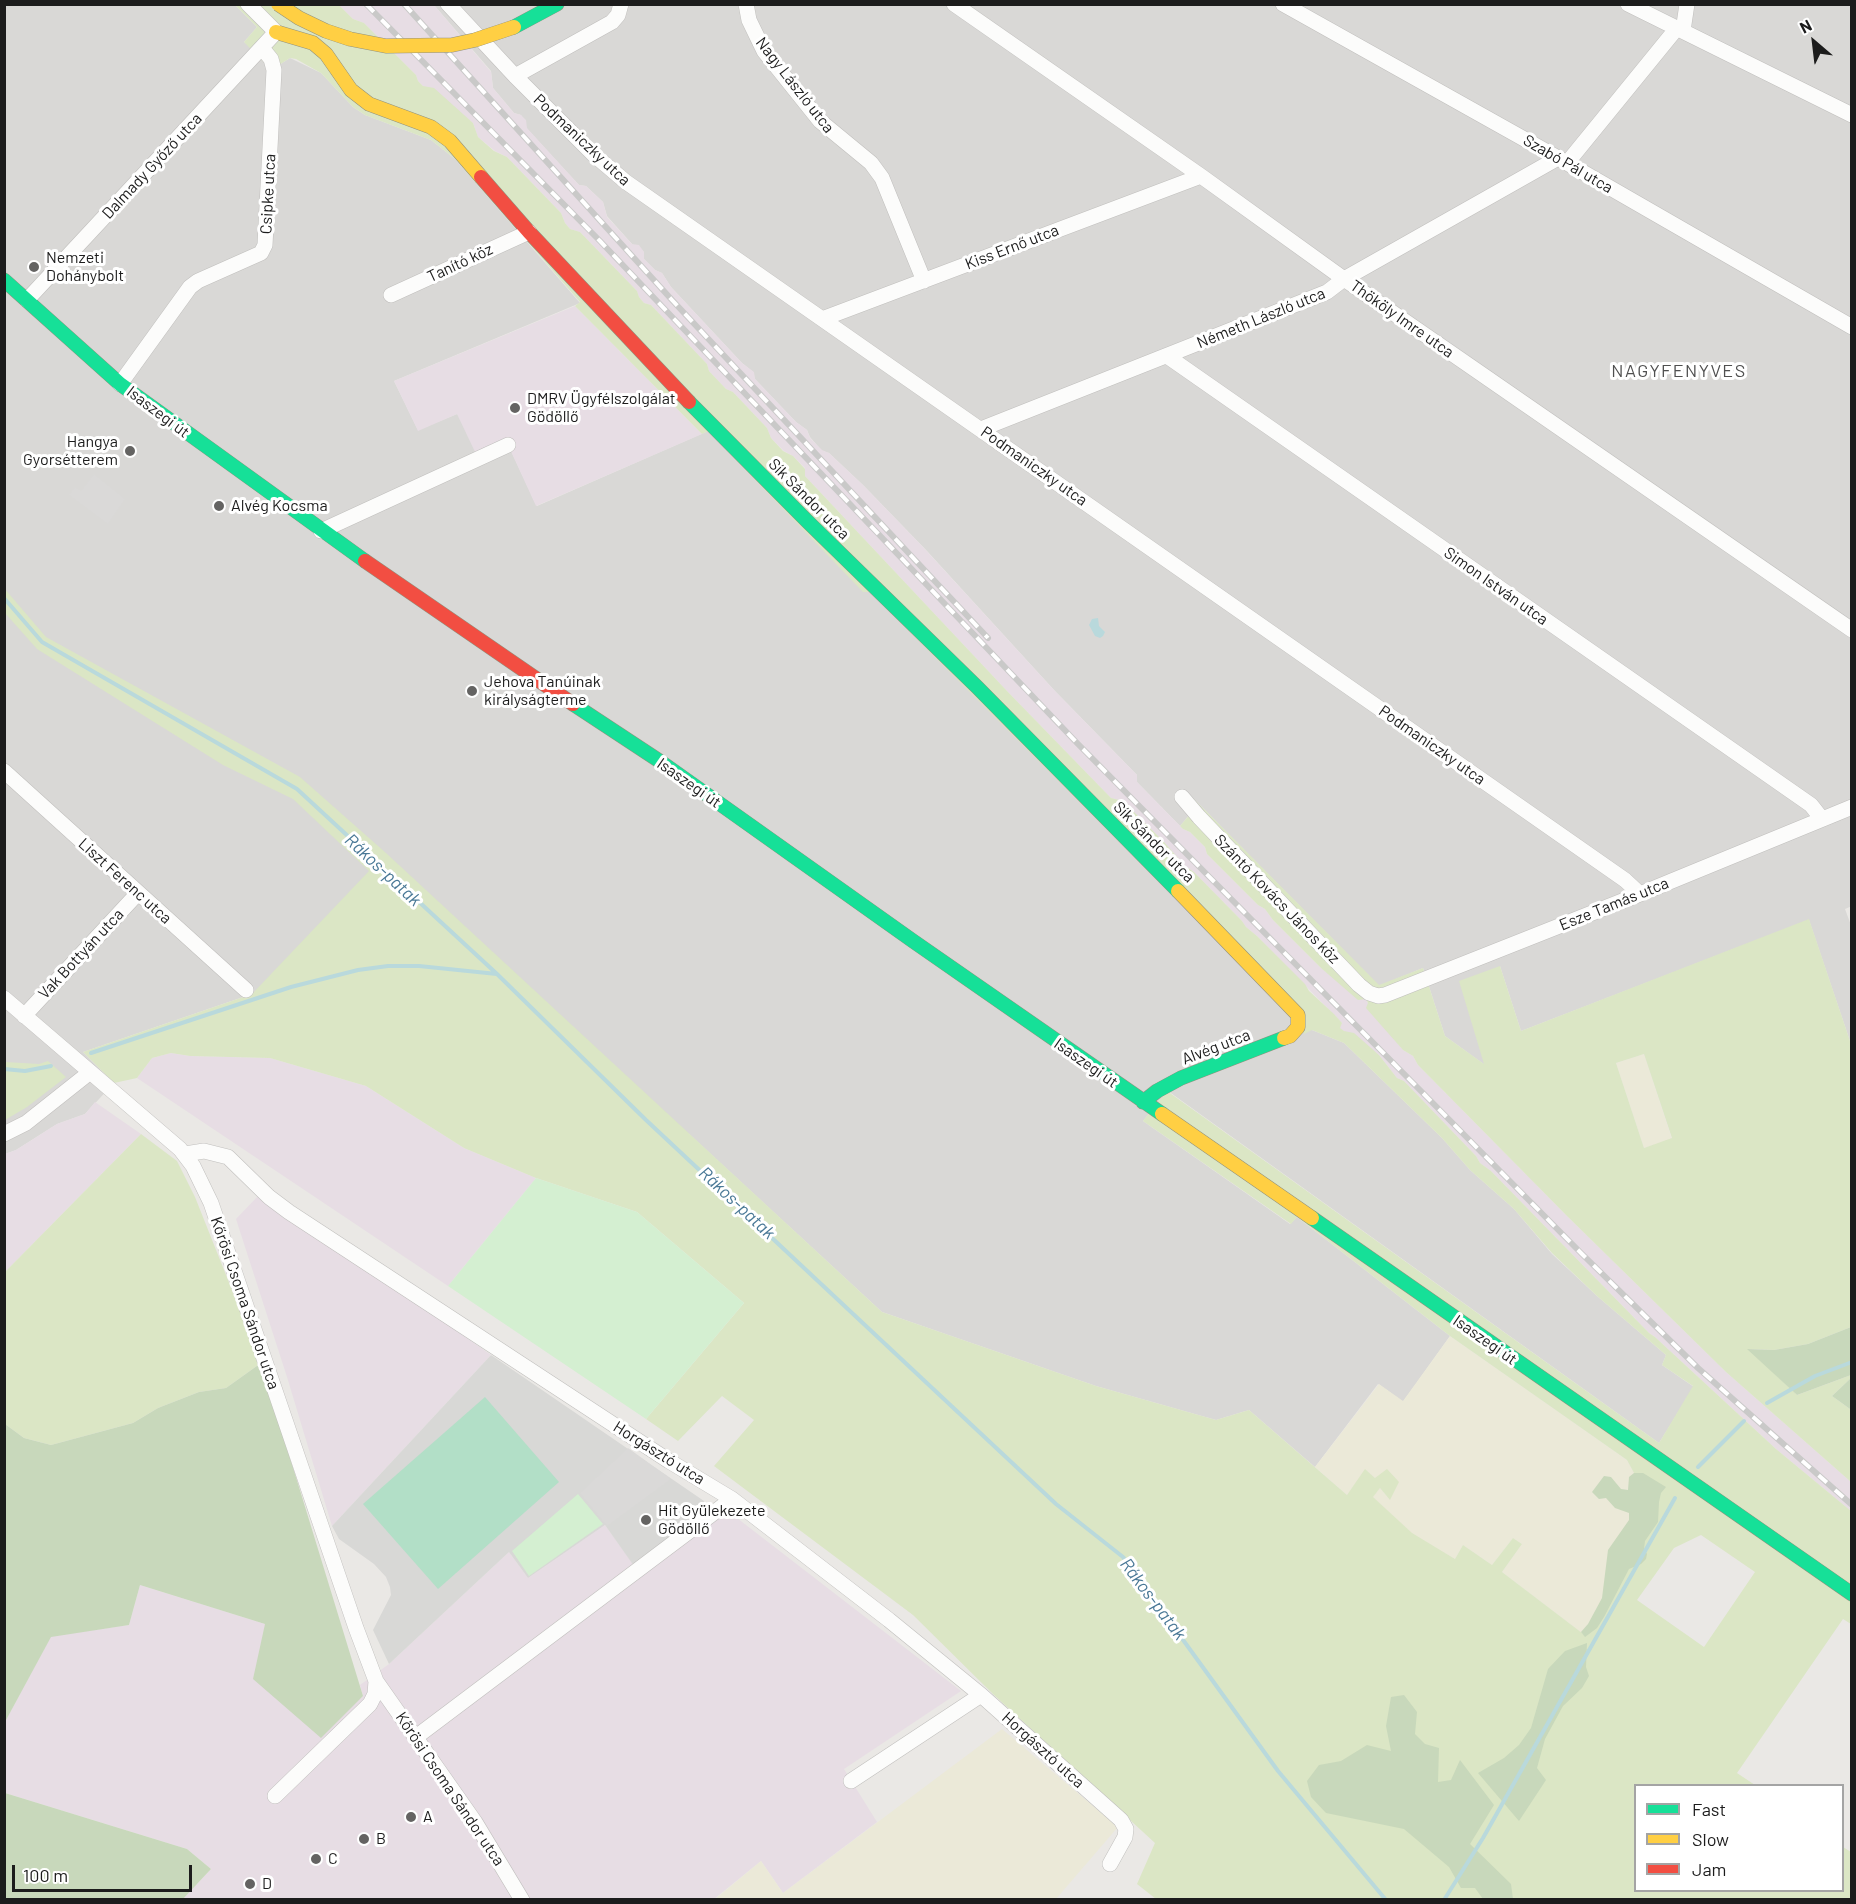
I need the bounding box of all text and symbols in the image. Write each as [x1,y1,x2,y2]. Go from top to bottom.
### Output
north arrow [1784,12,1844,72]
text: N [1796,15,1814,37]
street label: Nagy László utca [752,33,838,137]
street label: Podmaniczky utca [530,90,634,190]
street label: Dalmady Győző utca [98,109,206,223]
street label: Szabó Pál utca [1520,131,1616,197]
street label: Csipke utca [256,153,280,235]
street label: Kiss Ernő utca [963,220,1061,274]
street label: Tanító köz [424,240,496,286]
place label: Nemzeti Dohánybolt [46,248,124,286]
marker: Nemzeti Dohánybolt [27,260,41,274]
street label: Thököly Imre utca [1346,276,1458,362]
street label: Németh László utca [1194,283,1328,353]
district label: NAGYFENYVES [1611,360,1747,382]
street label: Isaszegi út [123,382,193,442]
place label: DMRV Ügyfélszolgálat Gödöllő [527,389,676,427]
marker: DMRV Ügyfélszolgálat Gödöllő [508,401,522,415]
street label: Podmaniczky utca [977,422,1091,510]
place label: Hangya Gyorsétterem [23,432,118,470]
marker: Hangya Gyorsétterem [123,444,137,458]
street label: Sík Sándor utca [764,454,854,544]
place label: Alvég Kocsma [231,496,328,516]
marker: Alvég Kocsma [212,499,226,513]
street label: Simon István utca [1440,543,1552,629]
place label: Jehova Tanúinak királyságterme [484,672,601,710]
marker: Jehova Tanúinak királyságterme [465,684,479,698]
street label: Podmaniczky utca [1375,701,1489,789]
street label: Isaszegi út [653,754,725,812]
street label: Sík Sándor utca [1109,797,1199,887]
water label: Rákos-patak [340,829,426,911]
street label: Szántó Kovács János köz [1210,830,1344,968]
street label: Liszt Ferenc utca [74,834,176,928]
street label: Esze Tamás utca [1557,873,1671,935]
street label: Vak Bottyán utca [34,905,128,1003]
street label: Alvég utca [1179,1025,1253,1069]
street label: Isaszegi út [1050,1034,1122,1092]
water label: Rákos-patak [694,1162,780,1244]
street label: Kőrösi Csoma Sándor utca [206,1214,284,1392]
street label: Isaszegi út [1449,1311,1521,1369]
street label: Horgásztó utca [610,1417,708,1489]
place label: Hit Gyülekezete Gödöllő [658,1501,765,1539]
marker: Hit Gyülekezete Gödöllő [639,1513,653,1527]
water label: Rákos-patak [1115,1554,1191,1644]
street label: Kőrösi Csoma Sándor utca [391,1708,509,1870]
street label: Horgásztó utca [998,1708,1088,1792]
legend [1634,1784,1844,1892]
text: Fast [1692,1798,1726,1820]
place label: A [423,1807,433,1827]
marker: A [404,1810,418,1824]
text: Slow [1692,1828,1729,1850]
place label: B [376,1829,386,1849]
marker: B [357,1832,371,1846]
place label: C [328,1849,338,1869]
marker: C [309,1852,323,1866]
scale bar [15,1853,195,1891]
text: Jam [1692,1858,1726,1880]
text: 100 m [23,1864,68,1886]
place label: D [262,1874,272,1894]
marker: D [243,1877,257,1891]

